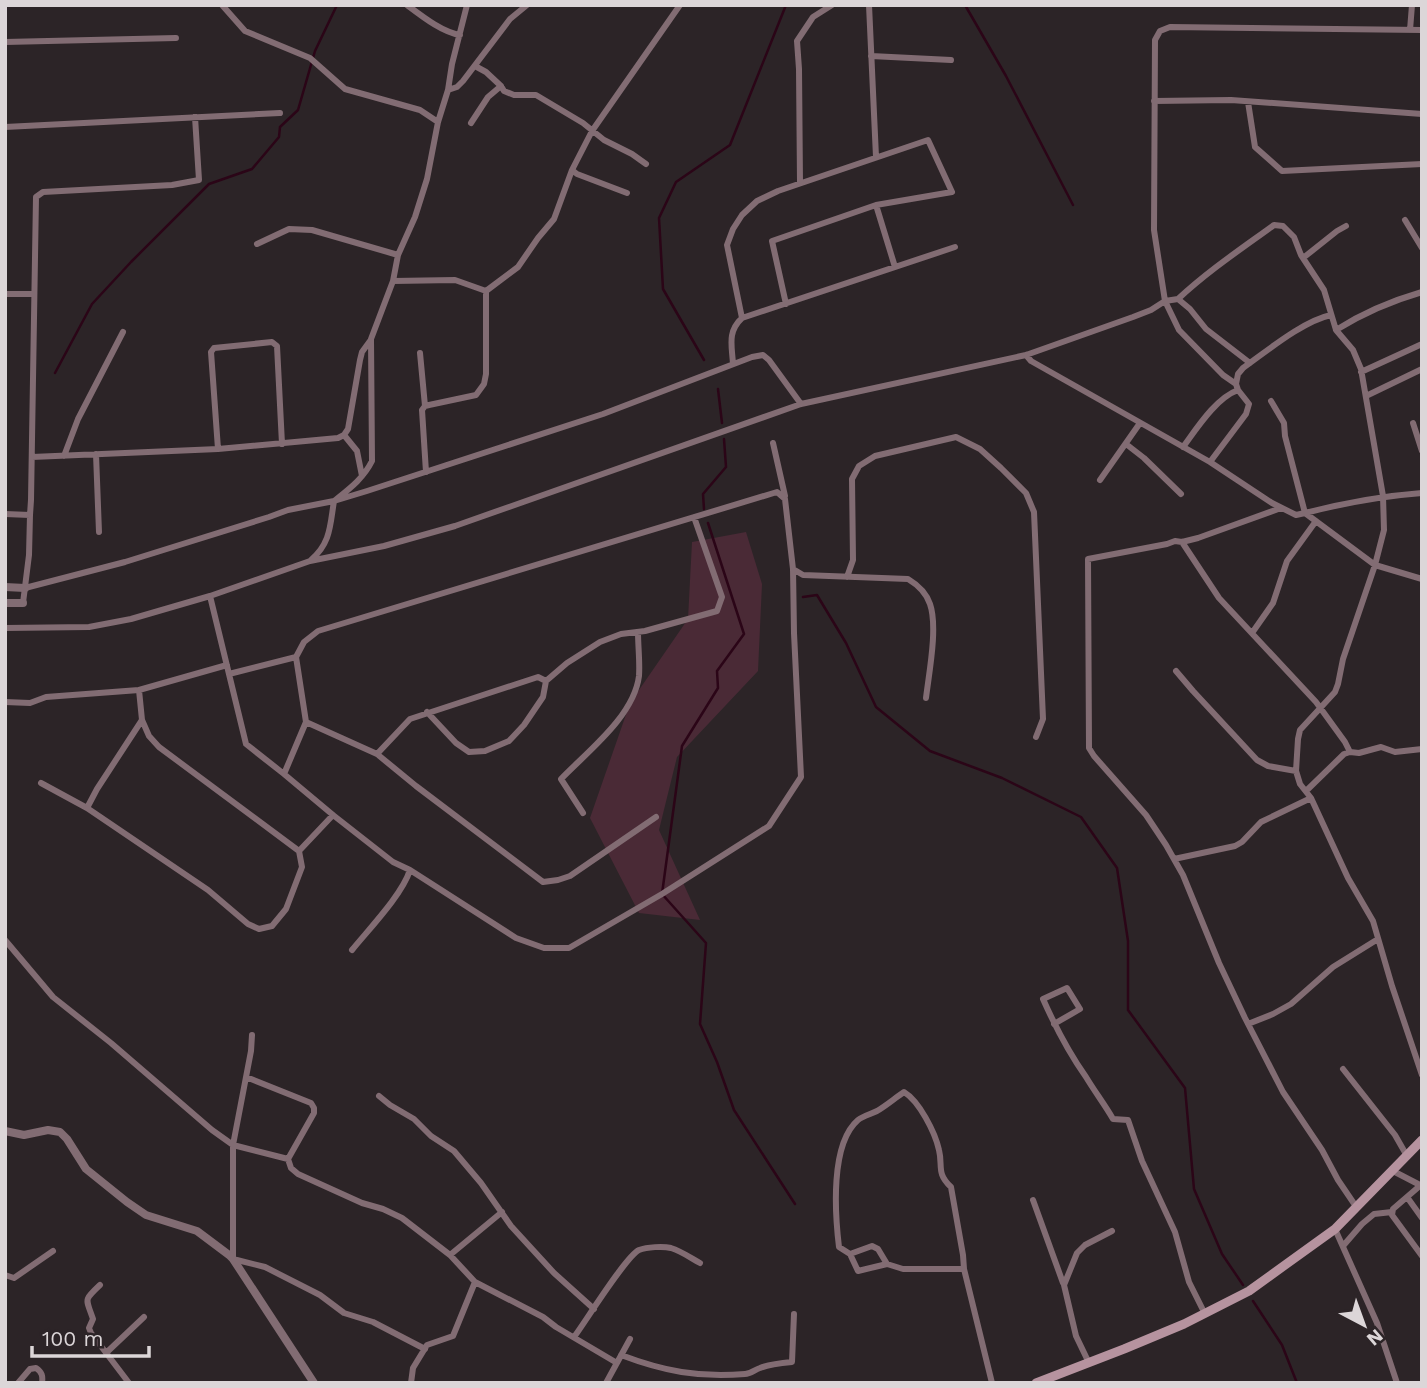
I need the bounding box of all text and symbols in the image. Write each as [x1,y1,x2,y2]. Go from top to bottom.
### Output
north arrow [1329,1290,1399,1360]
scale bar [32,1314,149,1358]
text: N [1362,1324,1388,1351]
text: 100 m [42,1326,104,1351]

